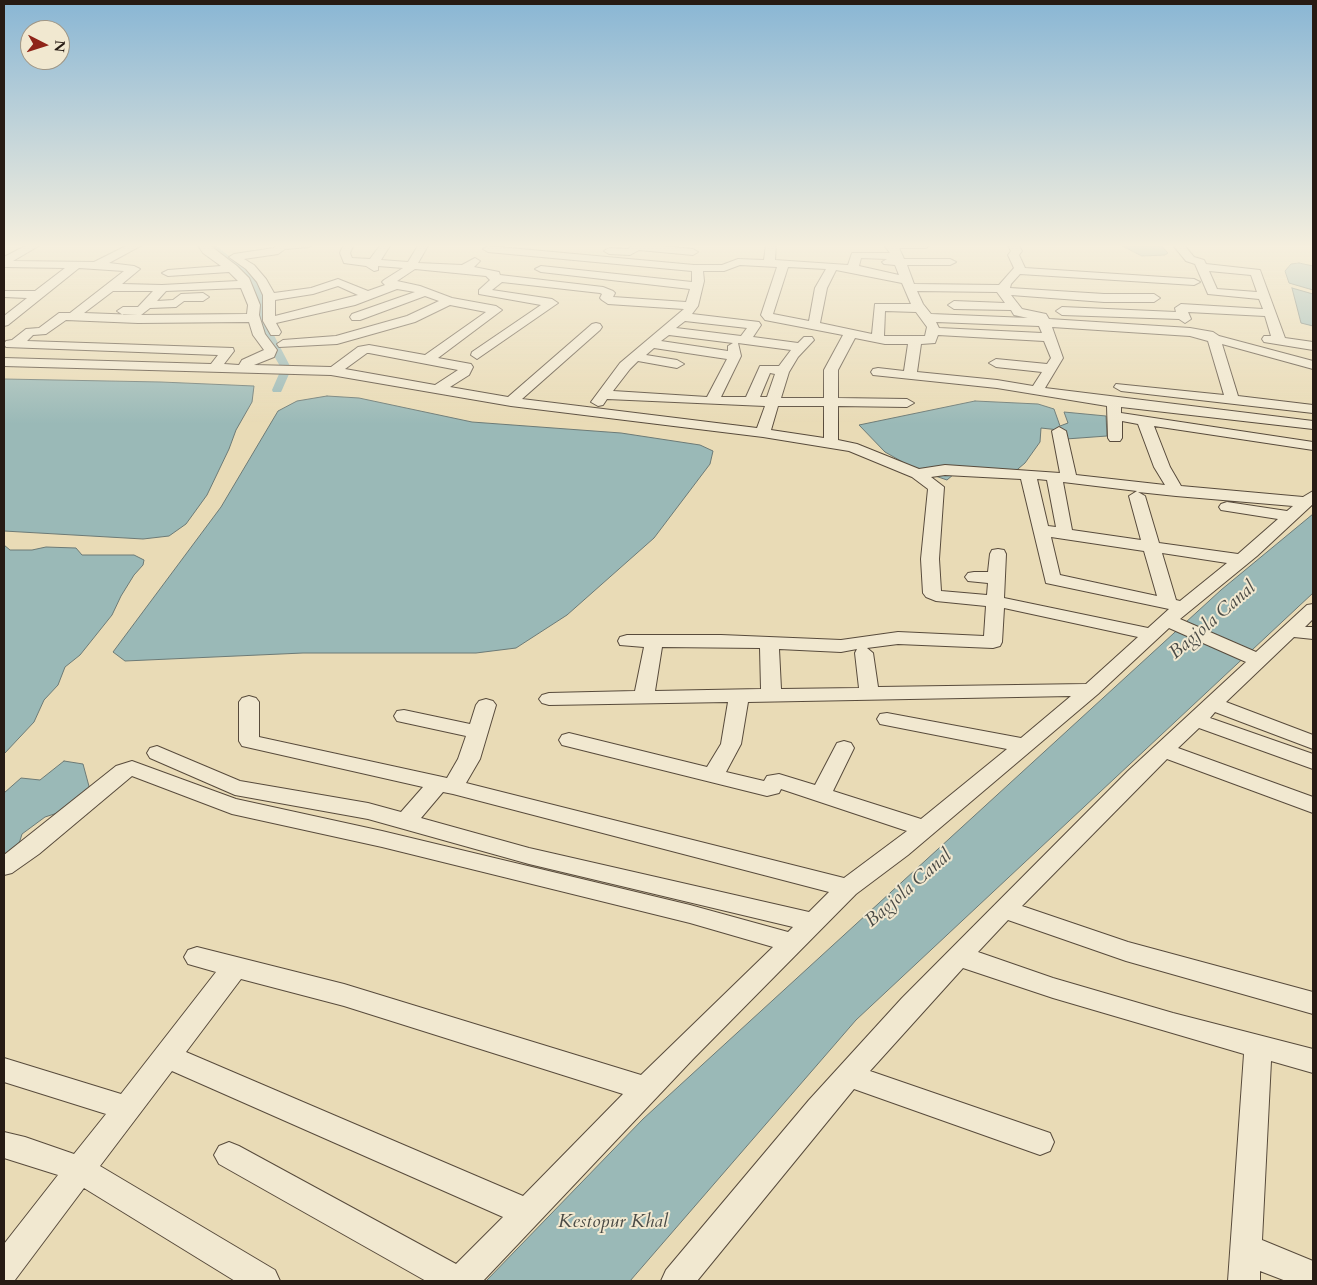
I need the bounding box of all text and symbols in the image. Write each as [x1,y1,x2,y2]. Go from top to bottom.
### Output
north arrow [20,20,70,70]
text: N [49,39,69,53]
water label: Bagjola Canal [1165,577,1261,665]
water label: Bagjola Canal [861,845,957,933]
water label: Kestopur Khal [558,1212,668,1234]

